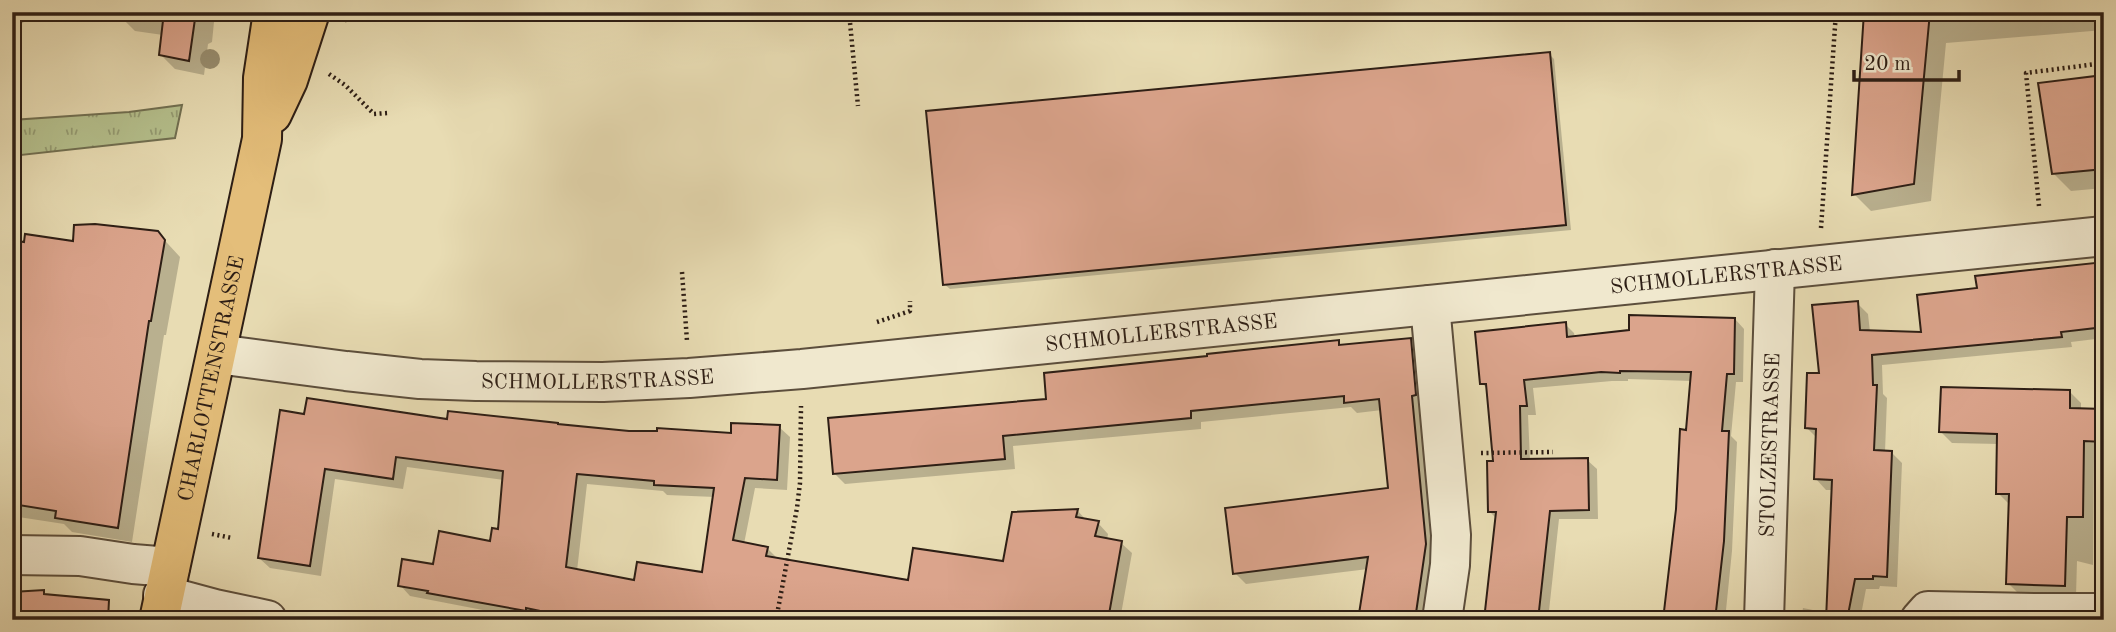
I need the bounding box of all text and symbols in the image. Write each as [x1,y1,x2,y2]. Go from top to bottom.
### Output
scale bar [1854,38,1958,82]
text: 20 m [1864,54,1911,75]
street label: CHARLOTTENSTRASSE [176,254,249,504]
street label: SCHMOLLERSTRASSE [1609,254,1843,298]
street label: SCHMOLLERSTRASSE [1044,312,1278,356]
street label: STOLZESTRASSE [1758,352,1784,538]
street label: SCHMOLLERSTRASSE [481,367,715,394]

